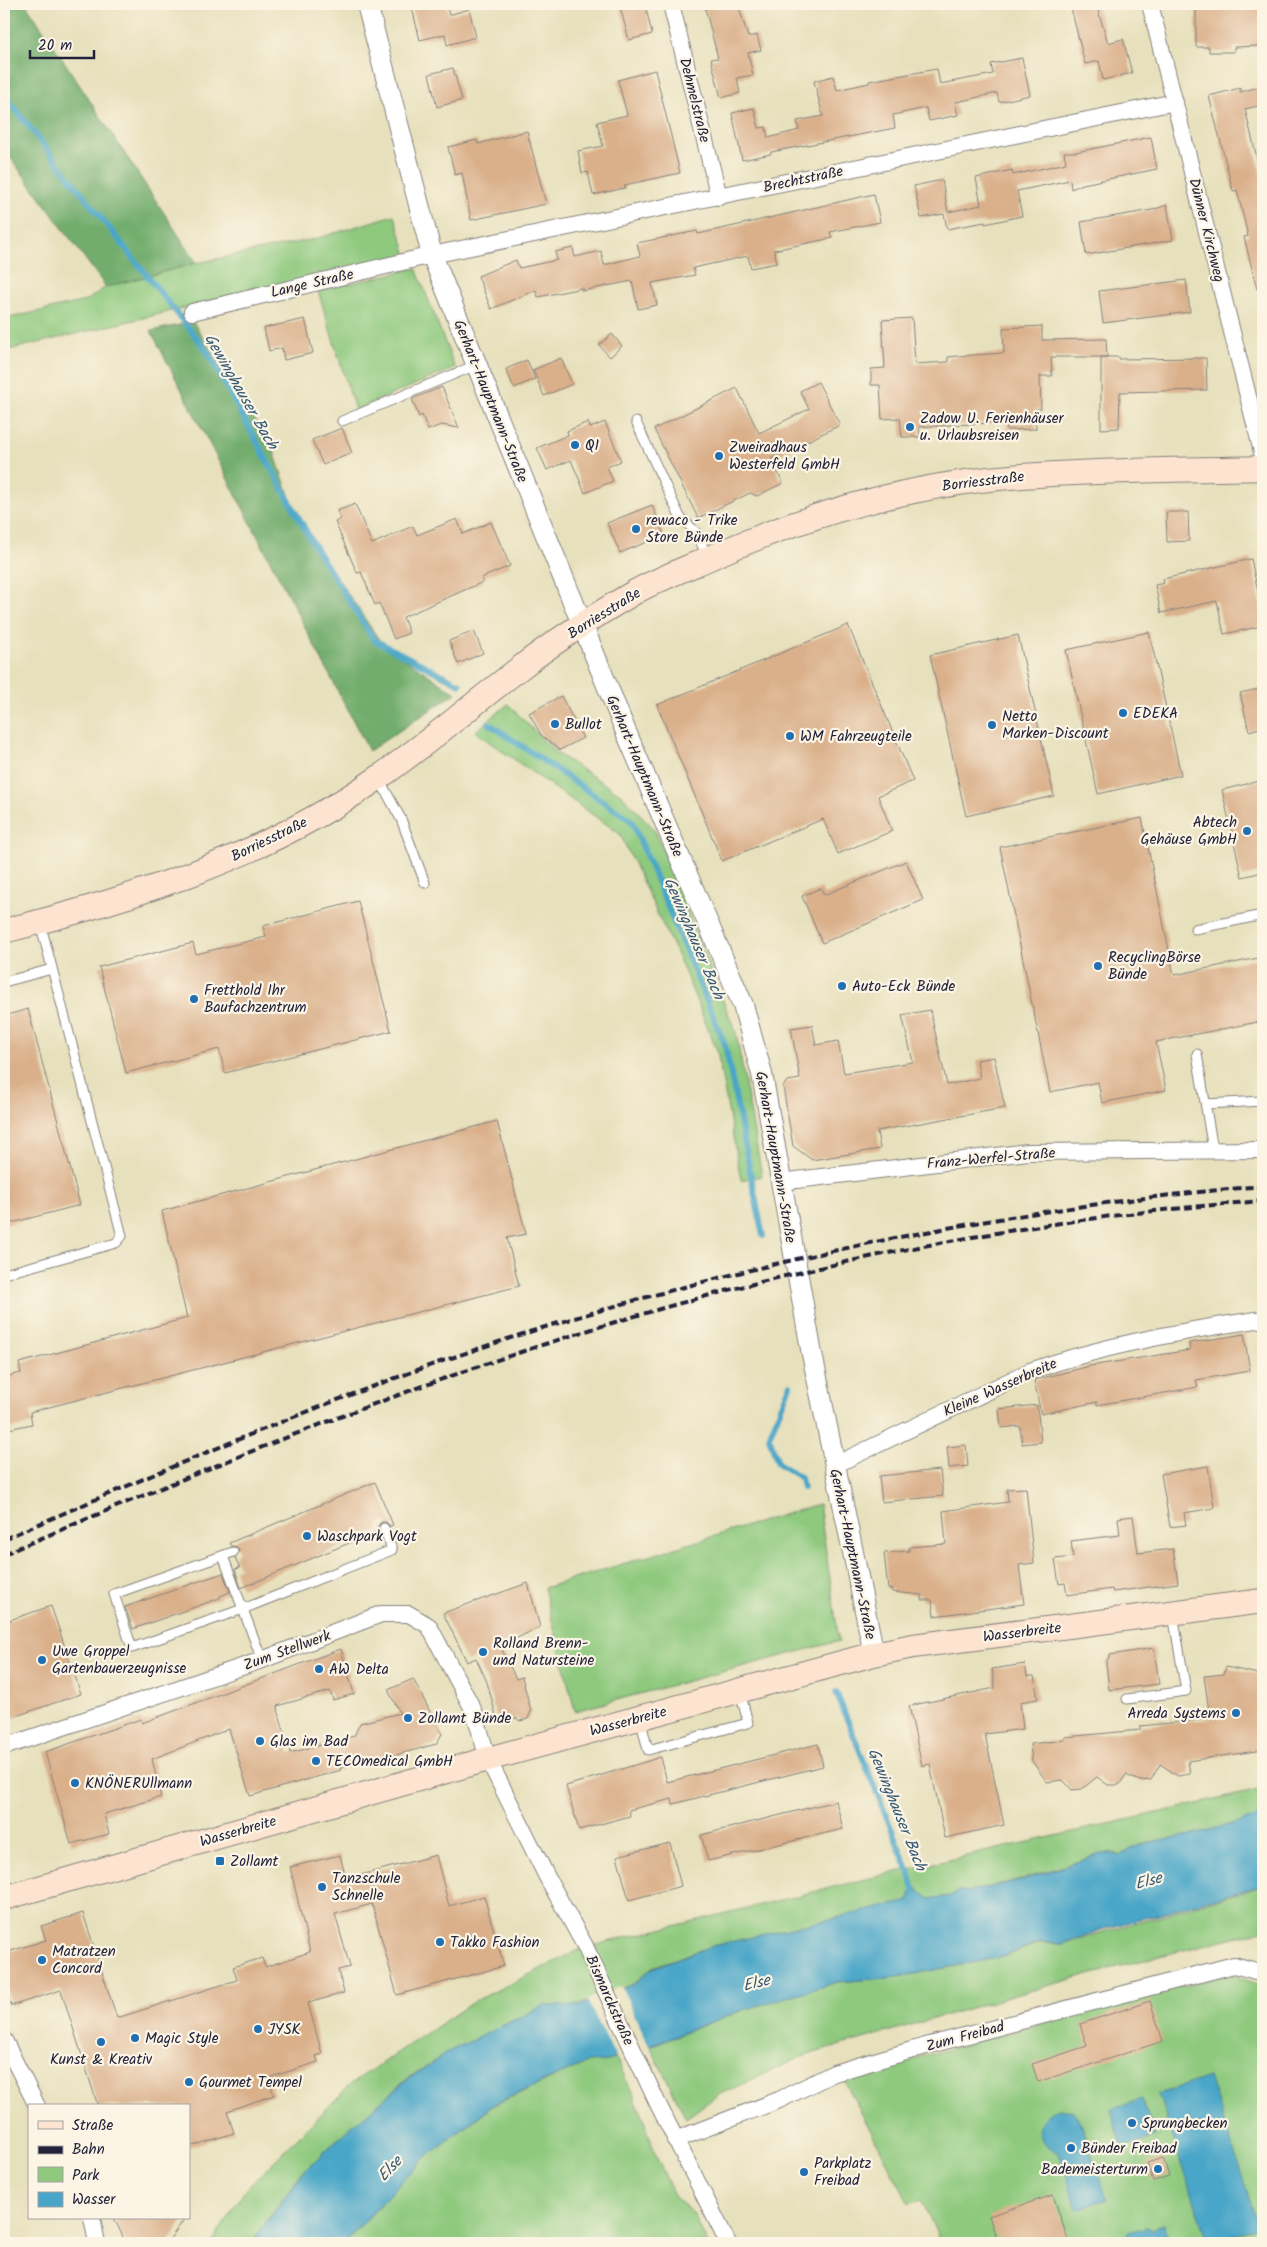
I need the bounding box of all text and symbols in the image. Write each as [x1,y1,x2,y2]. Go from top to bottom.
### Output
scale bar [30,28,94,60]
text: 20 m [38,34,72,58]
street label: Dehmelstraße [672,55,716,145]
street label: Brechtstraße [761,160,846,200]
street label: Dünner Kirchweg [1181,176,1231,285]
street label: Lange Straße [268,263,356,305]
street label: Gerhart-Hauptmann-Straße [446,316,534,487]
water label: Gewinghauser Bach [197,329,285,456]
place label: Zadow U. Ferienhäuser u. Urlaubsreisen [920,407,1065,448]
marker: Zadow U. Ferienhäuser u. Urlaubsreisen [904,421,916,433]
place label: Q1 [585,434,600,458]
place label: Zweiradhaus Westerfeld GmbH [729,436,840,477]
marker: Q1 [569,439,581,451]
marker: Zweiradhaus Westerfeld GmbH [713,450,725,462]
street label: Borriesstraße [941,465,1026,499]
place label: rewaco - Trike Store Bünde [646,509,738,550]
marker: rewaco - Trike Store Bünde [630,523,642,535]
street label: Borriesstraße [563,582,646,646]
street label: Gerhart-Hauptmann-Straße [599,692,689,861]
place label: EDEKA [1133,702,1178,726]
place label: Netto Marken-Discount [1002,705,1109,746]
marker: EDEKA [1117,707,1129,719]
place label: Bullot [565,713,602,737]
marker: Bullot [549,718,561,730]
marker: Netto Marken-Discount [986,719,998,731]
place label: WM Fahrzeugteile [800,725,912,749]
marker: WM Fahrzeugteile [784,730,796,742]
street label: Borriesstraße [227,811,312,869]
place label: Abtech Gehäuse GmbH [1141,811,1237,852]
marker: Abtech Gehäuse GmbH [1241,825,1253,837]
water label: Gewinghauser Bach [657,874,731,1005]
place label: RecyclingBörse Bünde [1108,946,1201,987]
marker: RecyclingBörse Bünde [1092,960,1104,972]
place label: Auto-Eck Bünde [852,975,956,999]
place label: Fretthold Ihr Baufachzentrum [204,979,307,1020]
marker: Auto-Eck Bünde [836,980,848,992]
marker: Fretthold Ihr Baufachzentrum [188,993,200,1005]
street label: Gerhart-Hauptmann-Straße [748,1069,802,1245]
street label: Franz-Werfel-Straße [926,1141,1057,1177]
street label: Kleine Wasserbreite [940,1352,1062,1424]
street label: Gerhart-Hauptmann-Straße [822,1467,882,1642]
place label: Waschpark Vogt [317,1525,417,1549]
marker: Waschpark Vogt [301,1530,313,1542]
street label: Wasserbreite [981,1616,1063,1650]
street label: Zum Stellwerk [240,1624,335,1678]
place label: Rolland Brenn- und Natursteine [493,1632,594,1673]
place label: Uwe Groppel Gartenbauerzeugnisse [52,1640,187,1681]
marker: Rolland Brenn- und Natursteine [477,1646,489,1658]
marker: Uwe Groppel Gartenbauerzeugnisse [36,1654,48,1666]
place label: AW Delta [329,1658,389,1682]
marker: AW Delta [313,1663,325,1675]
street label: Wasserbreite [587,1700,670,1744]
place label: Arreda Systems [1127,1702,1227,1726]
place label: Zollamt Bünde [418,1707,511,1731]
marker: Arreda Systems [1230,1707,1242,1719]
marker: Zollamt Bünde [402,1712,414,1724]
place label: Glas im Bad [270,1730,348,1754]
marker: Glas im Bad [254,1735,266,1747]
water label: Gewinghauser Bach [861,1744,933,1876]
place label: TECOmedical GmbH [326,1750,453,1774]
marker: TECOmedical GmbH [310,1755,322,1767]
place label: KNÖNERUllmann [85,1772,192,1796]
marker: KNÖNERUllmann [69,1777,81,1789]
street label: Wasserbreite [197,1809,280,1854]
place label: Zollamt [230,1850,278,1874]
marker: Zollamt [214,1855,226,1867]
water label: Else [1132,1865,1167,1897]
place label: Tanzschule Schnelle [332,1867,401,1908]
marker: Tanzschule Schnelle [316,1881,328,1893]
place label: Takko Fashion [450,1931,540,1955]
marker: Takko Fashion [434,1936,446,1948]
place label: Matratzen Concord [52,1940,116,1981]
street label: Bismarckstraße [578,1951,640,2050]
marker: Matratzen Concord [36,1954,48,1966]
water label: Else [740,1968,774,1999]
street label: Zum Freibad [924,2015,1007,2059]
place label: JYSK [268,2018,301,2042]
marker: JYSK [252,2023,264,2035]
place label: Magic Style [145,2027,219,2051]
marker: Magic Style [129,2032,141,2044]
marker: Kunst & Kreativ [95,2036,107,2048]
place label: Kunst & Kreativ [50,2048,153,2072]
place label: Gourmet Tempel [199,2071,302,2095]
marker: Gourmet Tempel [183,2076,195,2088]
legend [28,2104,190,2220]
place label: Sprungbecken [1142,2112,1228,2136]
text: Straße [72,2114,114,2138]
marker: Sprungbecken [1126,2117,1138,2129]
place label: Bünder Freibad [1081,2137,1177,2161]
text: Bahn [72,2138,105,2162]
marker: Bünder Freibad [1065,2142,1077,2154]
water label: Else [372,2149,410,2188]
place label: Parkplatz Freibad [814,2152,872,2193]
place label: Bademeisterturm [1041,2158,1148,2182]
marker: Bademeisterturm [1152,2163,1164,2175]
text: Park [72,2164,100,2188]
marker: Parkplatz Freibad [798,2166,810,2178]
text: Wasser [72,2188,116,2212]

